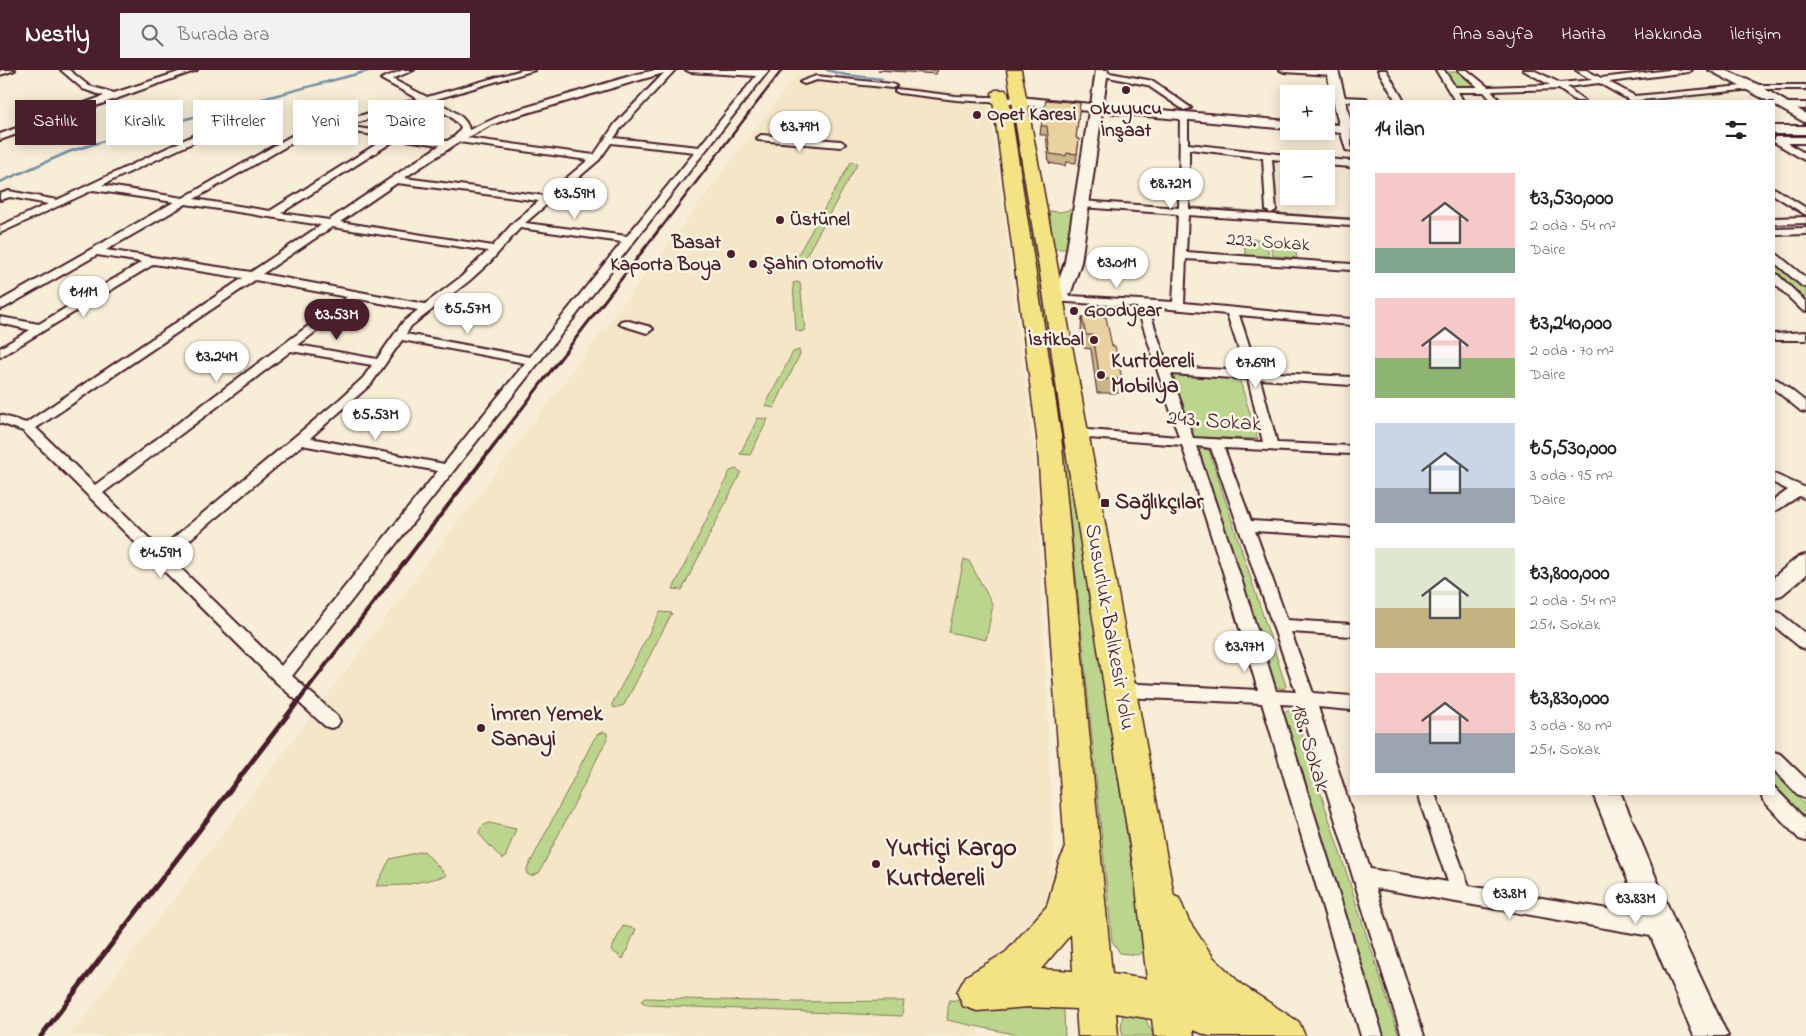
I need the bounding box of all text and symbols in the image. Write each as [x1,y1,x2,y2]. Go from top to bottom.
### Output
search box [120,13,470,58]
text: Nestly [25,18,90,53]
icon: search [138,21,166,49]
text: Burada ara [178,22,269,49]
text: Ana sayfa [1452,22,1533,48]
text: Harita [1561,22,1606,48]
text: Hakkında [1634,22,1702,48]
text: İletişim [1730,22,1781,48]
marker: Okuyucu İnşaat [1120,84,1132,96]
map controls [1280,85,1335,205]
button: + [1280,85,1335,140]
place label: Okuyucu İnşaat [1090,96,1162,145]
chip: Satılık [15,100,96,145]
chip: Kiralık [106,100,183,145]
chip: Filtreler [193,100,283,145]
chip: Yeni [293,100,358,145]
chip: Daire [368,100,444,145]
place label: Opet Karesi [987,102,1076,129]
marker: Opet Karesi [971,109,983,121]
pin: ₺3.79M [759,111,841,153]
text: ₺3.79M [781,115,819,139]
text: 14 ilan [1375,115,1425,145]
icon: filters [1722,116,1750,144]
button: − [1280,150,1335,205]
pin: ₺8.72M [1130,168,1212,210]
text: ₺8.72M [1150,172,1192,196]
pin: ₺3.59M [534,178,616,220]
text: ₺3.59M [554,182,596,206]
text: ₺3,530,000 [1530,184,1613,214]
icon: home [1415,193,1475,253]
place label: Üstünel [790,207,850,234]
marker: Üstünel [774,214,786,226]
text: 2 oda · 54 m² [1530,214,1616,238]
street label: 223. Sokak [1225,227,1311,259]
place label: Basat Kaporta Boya [611,230,722,281]
text: Daire [1530,238,1565,262]
pin: ₺3.01M [1076,246,1158,289]
marker: Basat Kaporta Boya [725,248,737,260]
place label: Şahin Otomotiv [763,251,883,278]
text: ₺3.01M [1097,251,1137,275]
marker: Şahin Otomotiv [747,258,759,270]
pin: ₺11M [54,276,114,318]
text: ₺11M [70,280,98,304]
pin: ₺5.57M [427,292,509,335]
text: ₺5.57M [445,297,491,321]
pin: ₺3.53M [296,298,378,341]
place label: Goodyear [1084,298,1163,327]
text: ₺3.53M [315,303,359,327]
marker: Goodyear [1068,305,1080,317]
text: ₺3,240,000 [1530,309,1612,339]
icon: home [1415,318,1475,378]
place label: İstikbal [1028,327,1084,354]
marker: İstikbal [1088,334,1100,346]
text: 2 oda · 70 m² [1530,339,1614,363]
pin: ₺3.24M [176,340,258,383]
text: ₺3.24M [196,345,238,369]
place label: Kurtdereli Mobilya [1111,346,1195,404]
pin: ₺7.69M [1215,346,1297,389]
text: ₺7.69M [1236,351,1276,375]
text: Daire [1530,363,1565,387]
marker: Kurtdereli Mobilya [1095,369,1107,381]
pin: ₺5.53M [335,398,417,441]
text: ₺5.53M [353,403,399,427]
street label: 243. Sokak [1165,403,1263,441]
text: ₺5,530,000 [1530,434,1617,464]
icon: home [1415,443,1475,503]
text: 3 oda · 95 m² [1530,464,1613,488]
place label: Sağlıkçılar [1115,487,1205,520]
text: Daire [1530,488,1565,512]
marker: Sağlıkçılar [1099,497,1111,509]
street label: Susurluk-Balıkesir Yolu [1075,521,1143,733]
pin: ₺4.59M [120,536,202,579]
text: ₺4.59M [140,541,182,565]
text: ₺3,800,000 [1530,559,1610,589]
icon: home [1415,568,1475,628]
text: 2 oda · 54 m² [1530,589,1616,613]
text: 251. Sokak [1530,613,1600,637]
pin: ₺3.97M [1204,630,1286,673]
text: ₺3.97M [1226,635,1264,659]
text: ₺3,830,000 [1530,684,1609,714]
icon: home [1415,693,1475,753]
place label: İmren Yemek Sanayi [491,699,604,757]
street label: 188. Sokak [1281,701,1337,796]
text: 3 oda · 80 m² [1530,714,1612,738]
marker: İmren Yemek Sanayi [475,722,487,734]
text: 251. Sokak [1530,738,1600,762]
place label: Yurtiçi Kargo Kurtdereli [885,830,1017,898]
marker: Yurtiçi Kargo Kurtdereli [870,858,882,870]
pin: ₺3.8M [1475,878,1545,920]
text: ₺3.8M [1493,882,1527,906]
pin: ₺3.83M [1595,882,1677,925]
text: ₺3.83M [1616,887,1656,911]

